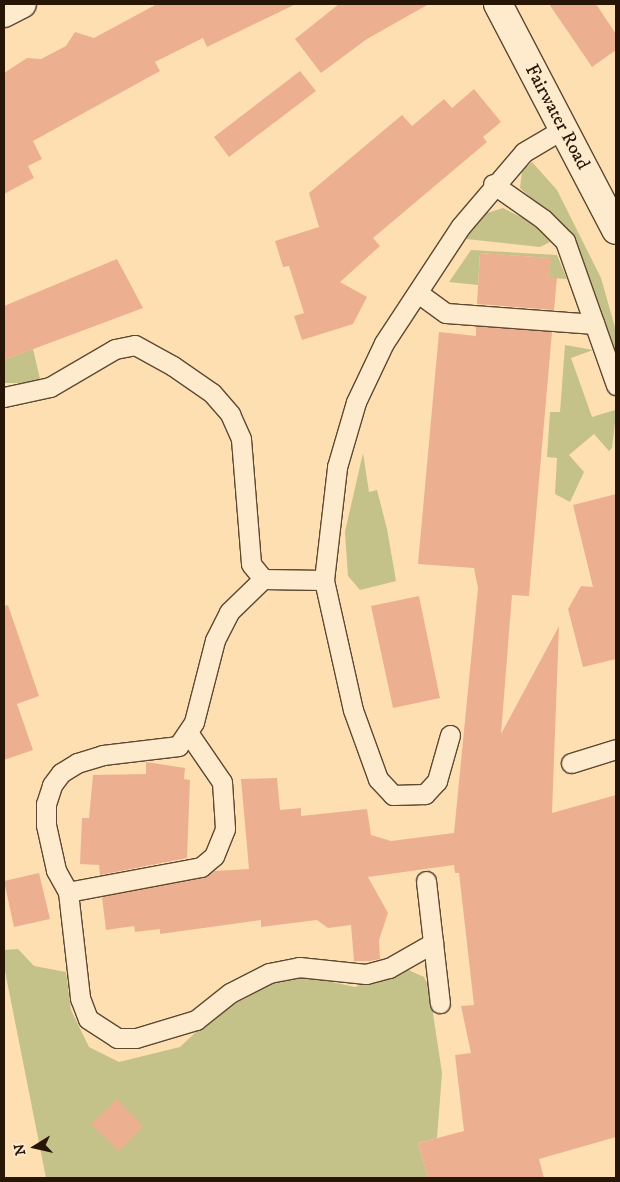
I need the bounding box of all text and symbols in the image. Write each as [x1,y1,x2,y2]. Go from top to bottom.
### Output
street label: Fairwater Road [520,60,594,174]
north arrow [10,1122,60,1172]
text: N [10,1142,30,1157]

